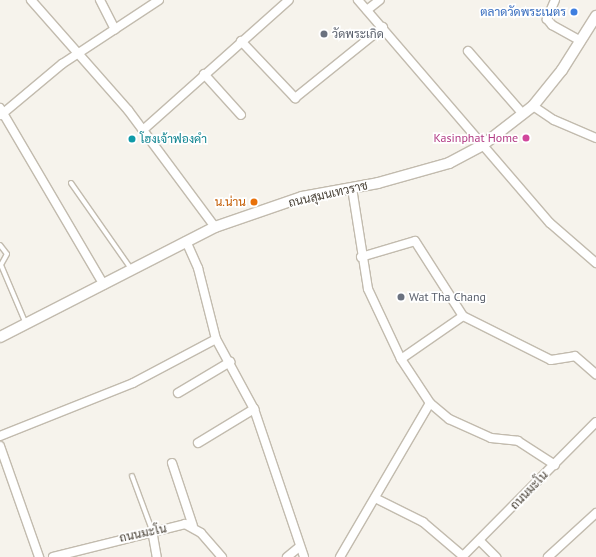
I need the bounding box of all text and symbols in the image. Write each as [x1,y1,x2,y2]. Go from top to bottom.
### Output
place label: ตลาดวัดพระเนตร [480,5,566,19]
marker: ตลาดวัดพระเนตร [569,7,579,17]
place label: วัดพระเกิด [332,27,384,41]
marker: วัดพระเกิด [319,29,329,39]
place label: Kasinphat Home [434,131,518,145]
place label: โฮงเจ้าฟองคำ [140,132,207,146]
marker: Kasinphat Home [521,133,531,143]
marker: โฮงเจ้าฟองคำ [127,134,137,144]
street label: ถนนสุมนเทวราช [287,178,369,210]
place label: น.น่าน [215,195,246,209]
marker: น.น่าน [249,197,259,207]
place label: Wat Tha Chang [409,290,486,304]
marker: Wat Tha Chang [396,292,406,302]
street label: ถนนมะโน [507,468,551,512]
street label: ถนนมะโน [118,521,168,545]

